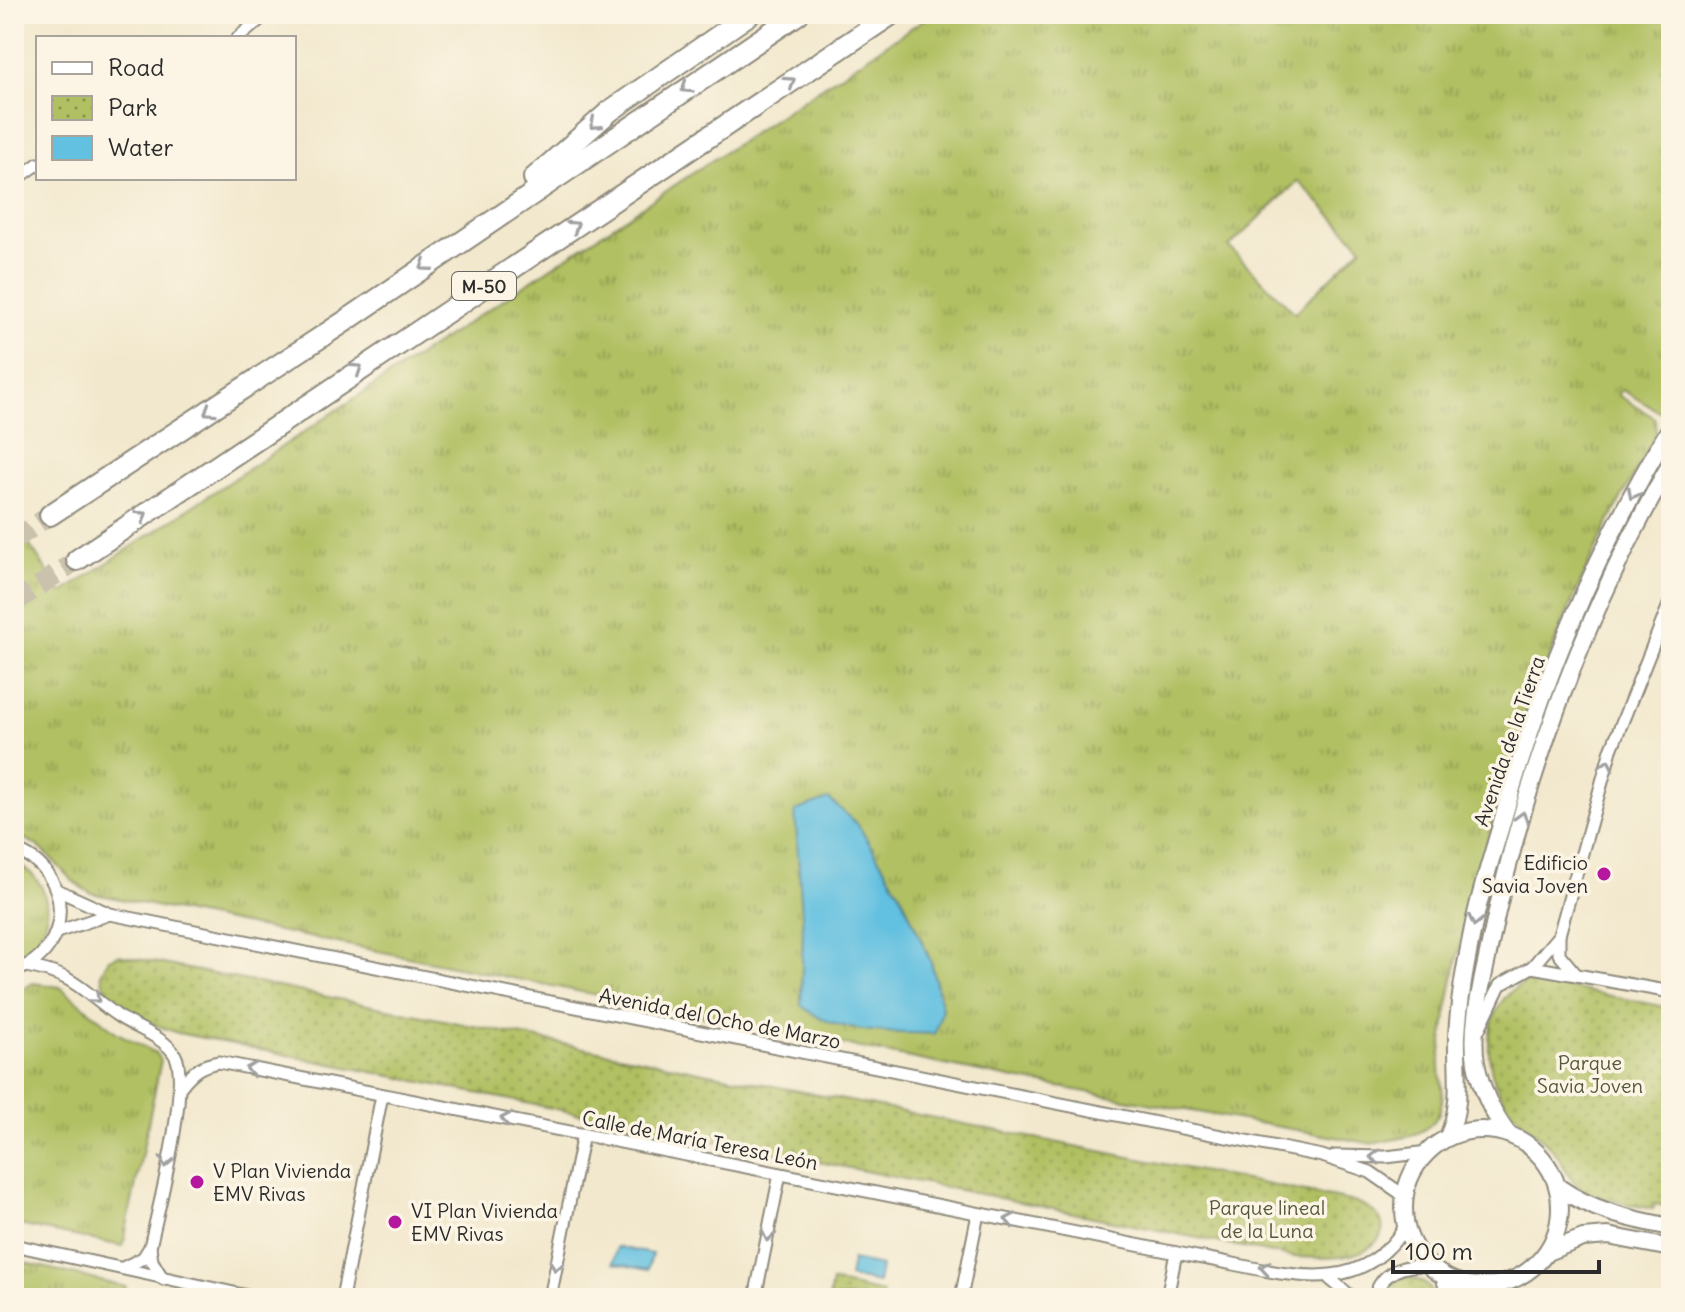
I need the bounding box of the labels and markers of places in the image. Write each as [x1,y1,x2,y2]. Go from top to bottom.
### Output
place label: Edificio Savia Joven [1482,850,1588,898]
marker: Edificio Savia Joven [1595,865,1613,883]
place label: V Plan Vivienda EMV Rivas [213,1158,351,1206]
marker: V Plan Vivienda EMV Rivas [188,1173,206,1191]
place label: VI Plan Vivienda EMV Rivas [411,1198,558,1246]
marker: VI Plan Vivienda EMV Rivas [386,1213,404,1231]

